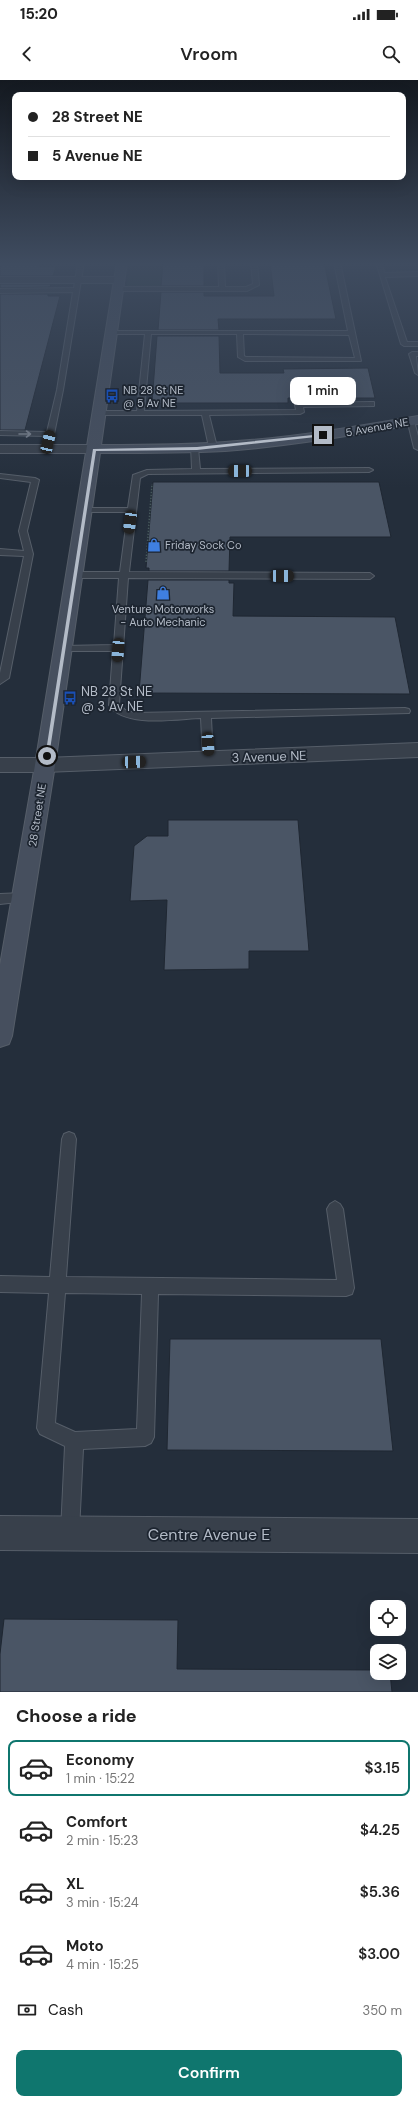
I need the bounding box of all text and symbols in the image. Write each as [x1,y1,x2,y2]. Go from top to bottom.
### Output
text: 15:20 [20,4,58,24]
text: Vroom [180,42,238,66]
icon: back [16,43,38,65]
icon: search [380,43,402,65]
text: 28 Street NE [52,107,143,127]
text: 5 Avenue NE [52,146,143,166]
callout: 1 min [290,377,356,405]
text: 1 min [307,382,339,399]
place label: NB 28 St NE @ 5 Av NE [123,383,183,410]
bus stop icon: NB 28 St NE @ 5 Av NE [104,388,120,404]
street label: 5 Avenue NE [344,415,410,439]
route end [314,426,332,444]
car [39,429,57,455]
one-way arrow [18,430,31,438]
car [228,465,252,477]
car [122,509,138,535]
shop icon: Friday Sock Co [146,537,162,553]
place label: Friday Sock Co [165,538,241,552]
car [270,570,294,582]
shop icon: Venture Motorworks - Auto Mechanic [155,585,171,601]
place label: Venture Motorworks - Auto Mechanic [112,602,214,629]
car [111,638,125,662]
place label: NB 28 St NE @ 3 Av NE [81,683,152,715]
bus stop icon: NB 28 St NE @ 3 Av NE [62,690,78,706]
car [201,732,215,756]
route start [38,747,56,765]
street label: 3 Avenue NE [231,747,307,766]
car [122,756,146,768]
street label: 28 Street NE [25,782,49,848]
street label: Centre Avenue E [148,1524,270,1545]
map controls [370,1600,406,1680]
button: locate [370,1600,406,1636]
button: layers [370,1644,406,1680]
text: Choose a ride [16,1704,137,1728]
icon: car [18,1750,54,1786]
text: Economy [66,1750,134,1770]
text: $3.15 [364,1758,400,1778]
text: 1 min · 15:22 [66,1770,135,1787]
icon: car [18,1812,54,1848]
text: Comfort [66,1812,127,1832]
text: $4.25 [360,1820,400,1840]
text: 2 min · 15:23 [66,1832,138,1849]
icon: car [18,1874,54,1910]
text: XL [66,1874,84,1894]
text: $5.36 [360,1882,400,1902]
text: 3 min · 15:24 [66,1894,139,1911]
icon: car [18,1936,54,1972]
text: Moto [66,1936,104,1956]
text: $3.00 [358,1944,400,1964]
text: 4 min · 15:25 [66,1956,139,1973]
icon: cash [16,1999,38,2021]
text: Cash [48,2000,83,2020]
text: 350 m [362,2002,402,2019]
button: Confirm [16,2050,402,2096]

